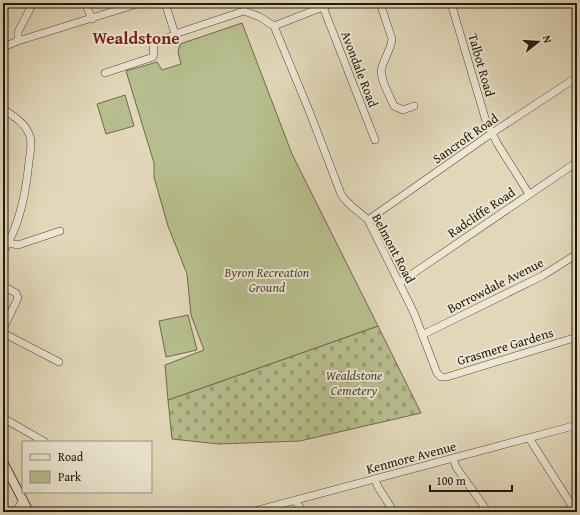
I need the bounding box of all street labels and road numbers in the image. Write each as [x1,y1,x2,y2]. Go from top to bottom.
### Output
street label: Avondale Road [336,28,383,110]
street label: Talbot Road [463,31,500,99]
street label: Sancroft Road [429,109,502,168]
street label: Radcliffe Road [444,183,519,242]
street label: Belmont Road [367,210,420,286]
street label: Borrowdale Avenue [444,253,547,318]
street label: Grasmere Gardens [455,323,556,370]
street label: Kenmore Avenue [364,436,458,479]

